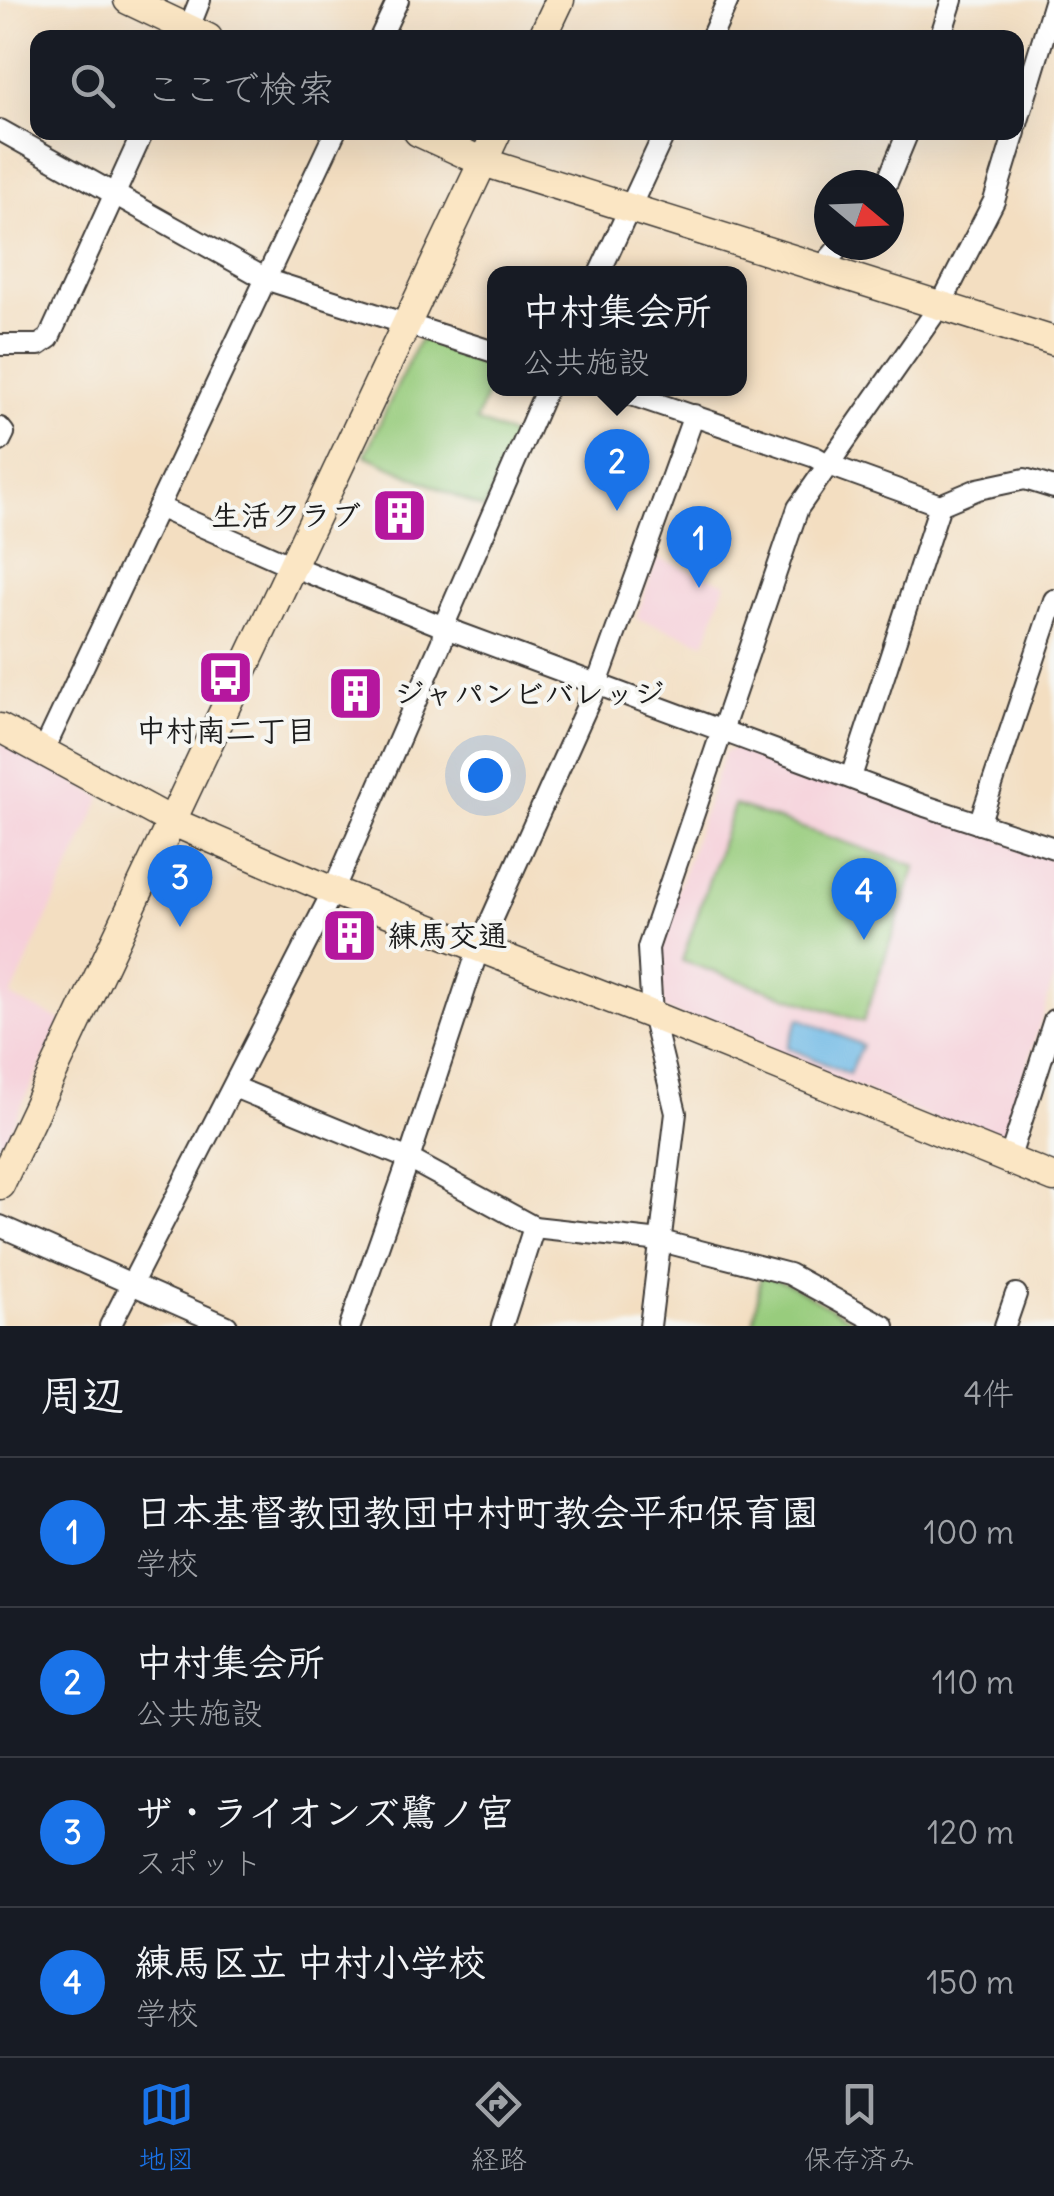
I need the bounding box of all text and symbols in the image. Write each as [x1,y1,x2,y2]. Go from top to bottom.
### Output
search box [30,30,1024,140]
icon: search [65,58,120,113]
text: ここで検索 [145,65,335,112]
north arrow [814,170,904,260]
popup [487,266,747,396]
text: 中村集会所 [522,288,712,335]
text: 公共施設 [522,341,650,382]
pin: 2 [584,428,650,511]
building icon: 生活クラブ [370,485,430,545]
place label: 生活クラブ [211,496,361,534]
pin: 1 [666,506,732,588]
bus stop icon: 中村南二丁目 [196,648,256,708]
building icon: ジャパンビバレッジ [325,663,385,723]
place label: ジャパンビバレッジ [394,674,664,712]
place label: 中村南二丁目 [136,711,316,749]
your location [460,750,511,801]
pin: 3 [148,844,212,927]
pin: 4 [832,858,896,940]
building icon: 練馬交通 [319,905,379,965]
place label: 練馬交通 [388,916,508,954]
text: 周辺 [40,1369,124,1421]
text: 4件 [964,1373,1014,1414]
text: 日本基督教団教団中村町教会平和保育園 [135,1489,819,1536]
text: 1 [66,1512,79,1553]
text: 100 m [924,1512,1014,1553]
text: 学校 [135,1542,199,1583]
text: 中村集会所 [135,1639,325,1686]
text: 2 [64,1662,81,1703]
text: 110 m [932,1662,1014,1703]
text: 公共施設 [135,1692,263,1733]
text: ザ・ライオンズ鷺ノ宮 [135,1789,513,1836]
text: 3 [63,1812,82,1853]
text: 120 m [927,1812,1014,1853]
text: スポット [135,1842,263,1883]
text: 練馬区立 中村小学校 [135,1939,486,1986]
text: 4 [63,1962,82,2003]
text: 150 m [926,1962,1014,2003]
text: 学校 [135,1992,199,2033]
tab: 地図 [138,2077,194,2177]
tab: 経路 [471,2077,527,2177]
tab: 保存済み [804,2077,916,2177]

